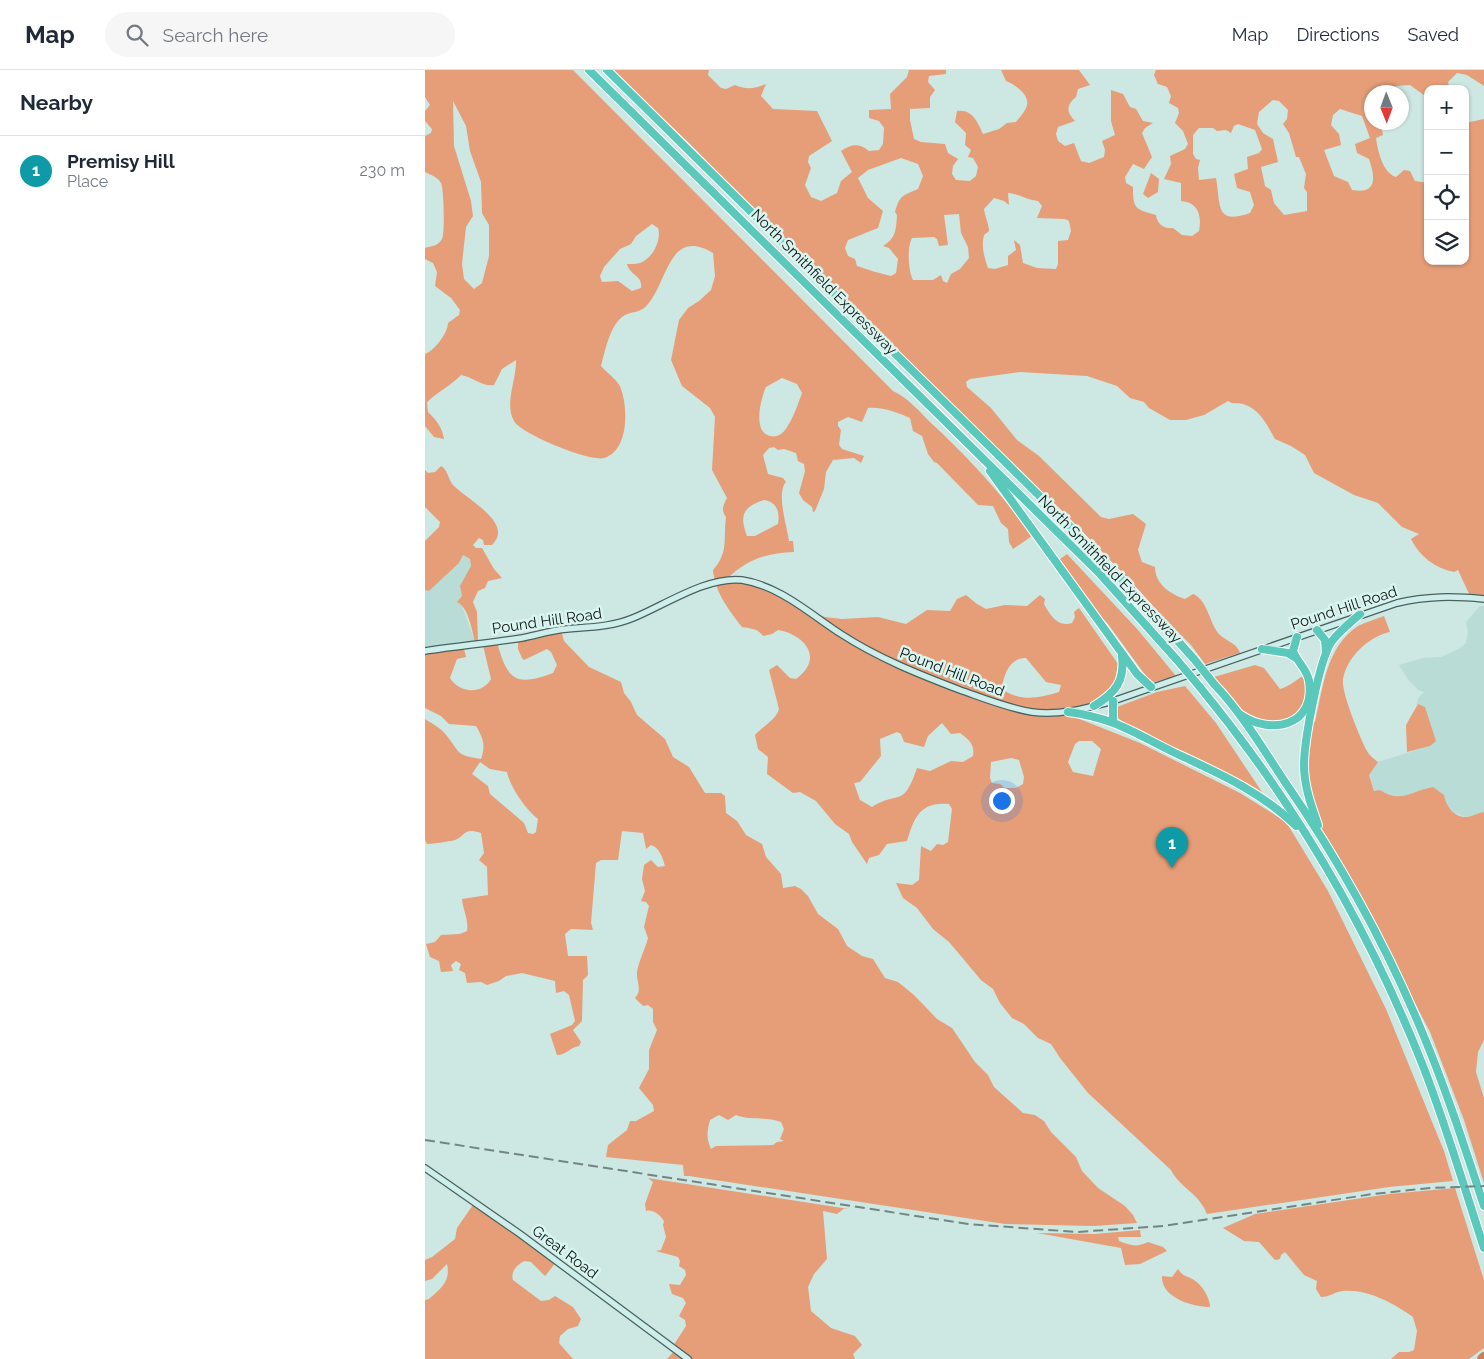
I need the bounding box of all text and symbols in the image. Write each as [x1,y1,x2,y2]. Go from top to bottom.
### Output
search box [105,12,455,57]
text: Map [25,20,75,49]
icon: search [123,21,151,49]
text: Search here [163,24,268,46]
text: Map [1232,24,1268,45]
text: Directions [1296,24,1380,45]
text: Saved [1408,24,1459,45]
north arrow [1364,85,1409,130]
map controls [1424,85,1469,265]
button: + [1424,85,1469,130]
text: Nearby [20,90,93,115]
button: − [1424,130,1469,175]
text: Premisy Hill [67,150,175,172]
text: 1 [32,161,40,180]
text: 230 m [360,161,405,180]
text: Place [67,172,108,191]
button: locate [1424,175,1469,220]
street label: North Smithfield Expressway [747,205,901,359]
button: layers [1424,220,1469,265]
street label: North Smithfield Expressway [1034,491,1186,647]
street label: Pound Hill Road [1289,582,1399,634]
street label: Pound Hill Road [491,604,603,638]
street label: Pound Hill Road [897,644,1007,700]
your location [989,788,1015,814]
pin: 1 [1156,827,1188,868]
street label: Great Road [529,1221,601,1283]

